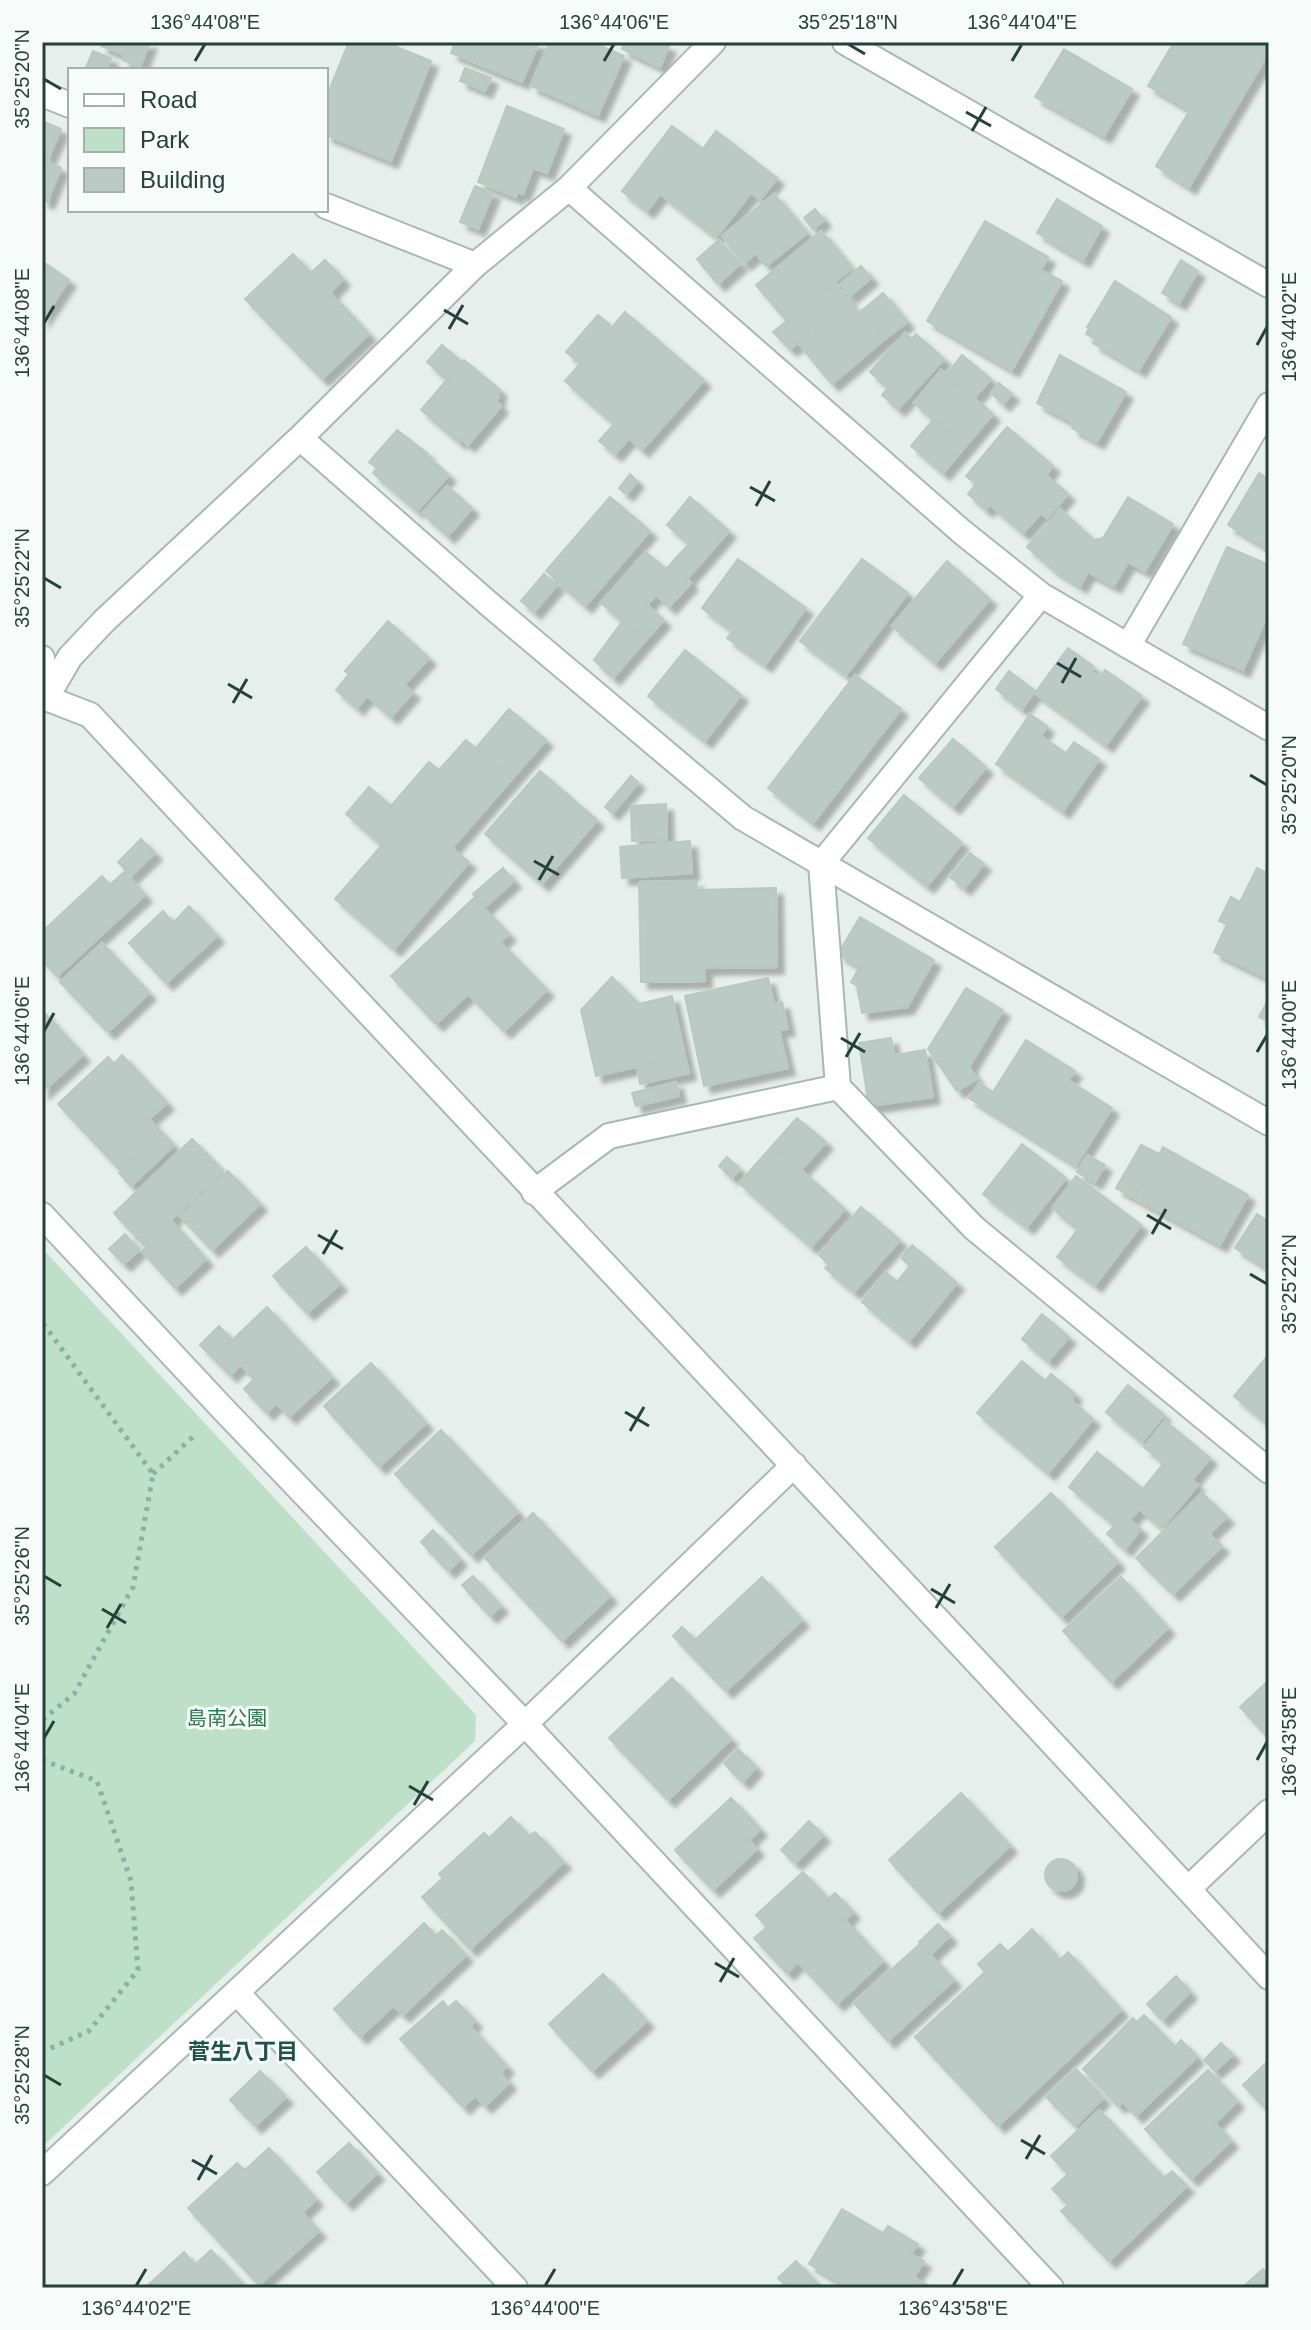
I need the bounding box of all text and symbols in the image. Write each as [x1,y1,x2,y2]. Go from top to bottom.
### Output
text: 136°44'08"E [150,11,260,33]
text: 136°44'06"E [559,11,669,33]
text: 35°25'18"N [798,11,898,33]
text: 136°44'04"E [967,11,1077,33]
text: 35°25'20"N [11,29,33,129]
legend [68,68,328,212]
text: Road [140,86,197,113]
text: Park [140,126,190,153]
text: Building [140,166,225,193]
text: 136°44'08"E [11,268,33,378]
text: 136°44'02"E [1278,272,1300,382]
text: 35°25'22"N [11,528,33,628]
text: 35°25'20"N [1278,735,1300,835]
text: 136°44'06"E [11,976,33,1086]
text: 136°44'00"E [1278,980,1300,1090]
text: 35°25'22"N [1278,1234,1300,1334]
text: 35°25'26"N [11,1526,33,1626]
text: 136°44'04"E [11,1683,33,1793]
text: 136°43'58"E [1278,1687,1300,1797]
park label: 島南公園 [187,1707,267,1729]
text: 35°25'28"N [11,2025,33,2125]
district label: 菅生八丁目 [188,2039,298,2064]
text: 136°44'02"E [81,2297,191,2319]
text: 136°44'00"E [490,2297,600,2319]
text: 136°43'58"E [898,2297,1008,2319]

